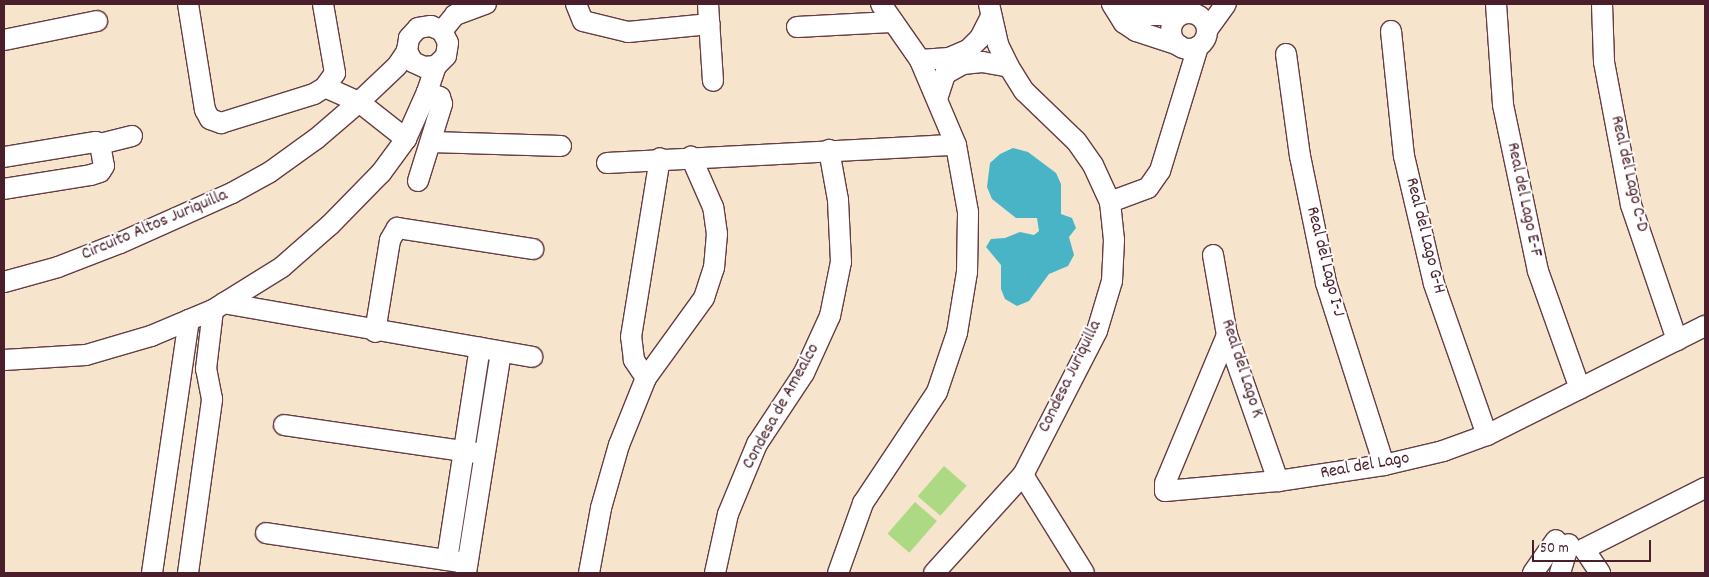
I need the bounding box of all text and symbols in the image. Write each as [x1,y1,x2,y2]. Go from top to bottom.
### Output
street label: Real del Lago C-D [1604,114,1652,234]
street label: Real del Lago E-F [1500,141,1546,259]
street label: Real del Lago G-H [1399,176,1449,296]
street label: Circuito Altos Juriquilla [79,185,231,267]
street label: Real del Lago I-J [1300,205,1348,319]
street label: Condesa Juriquilla [1035,317,1107,437]
street label: Real del Lago K [1215,317,1267,421]
street label: Condesa de Amealco [739,340,825,474]
street label: Real del Lago [1319,449,1411,485]
scale bar [1534,530,1653,562]
text: 50 m [1540,538,1569,560]

